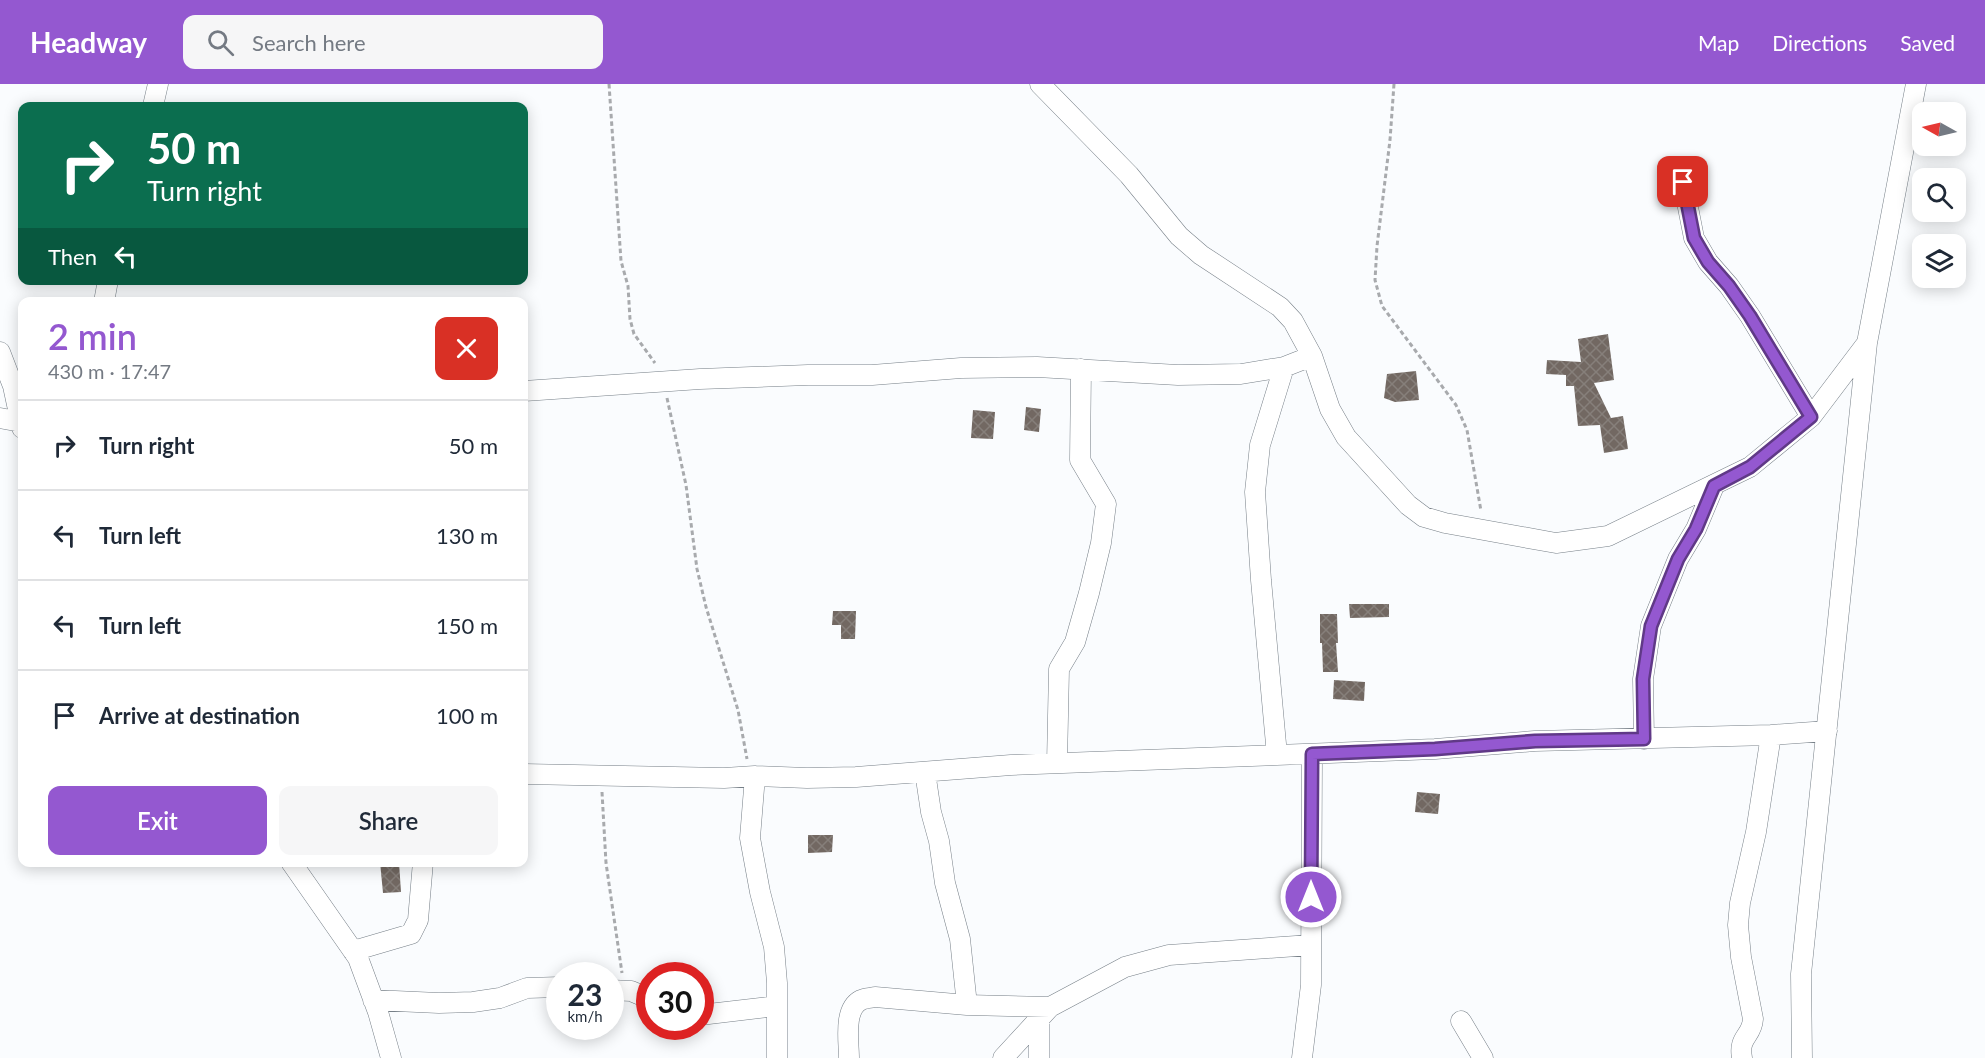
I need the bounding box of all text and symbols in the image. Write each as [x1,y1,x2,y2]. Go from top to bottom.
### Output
search box [183,15,603,69]
text: Headway [30,25,147,59]
icon: search [204,26,237,59]
text: Search here [252,29,366,56]
text: Map [1698,30,1739,55]
text: Directions [1772,30,1867,55]
text: Saved [1900,30,1955,55]
north arrow [1912,102,1966,156]
map controls [1912,102,1966,288]
text: 50 m [147,123,241,173]
icon: right [48,126,126,204]
pin [1657,156,1708,207]
icon: arrive [1666,165,1699,198]
button: search [1912,168,1966,222]
text: Turn right [147,174,262,207]
button: layers [1912,234,1966,288]
icon: left [109,240,142,273]
text: Then [48,243,97,270]
text: 2 min [48,314,137,358]
button: close [435,317,498,380]
text: 430 m · 17:47 [48,359,171,383]
icon: right [48,429,81,462]
text: Turn right [99,432,194,459]
text: 50 m [449,432,498,459]
icon: left [48,519,81,552]
text: Turn left [99,522,181,549]
text: 130 m [436,522,498,549]
icon: left [48,609,81,642]
text: Turn left [99,612,181,639]
text: 150 m [436,612,498,639]
icon: arrive [48,699,81,732]
text: Arrive at destination [99,702,300,729]
text: 100 m [436,702,498,729]
button: Exit [48,786,267,855]
button: Share [279,786,498,855]
position arrow [1279,865,1343,929]
speed limit sign: 30 [636,962,714,1040]
text: 23 [568,976,602,1012]
text: km/h [567,1007,603,1025]

